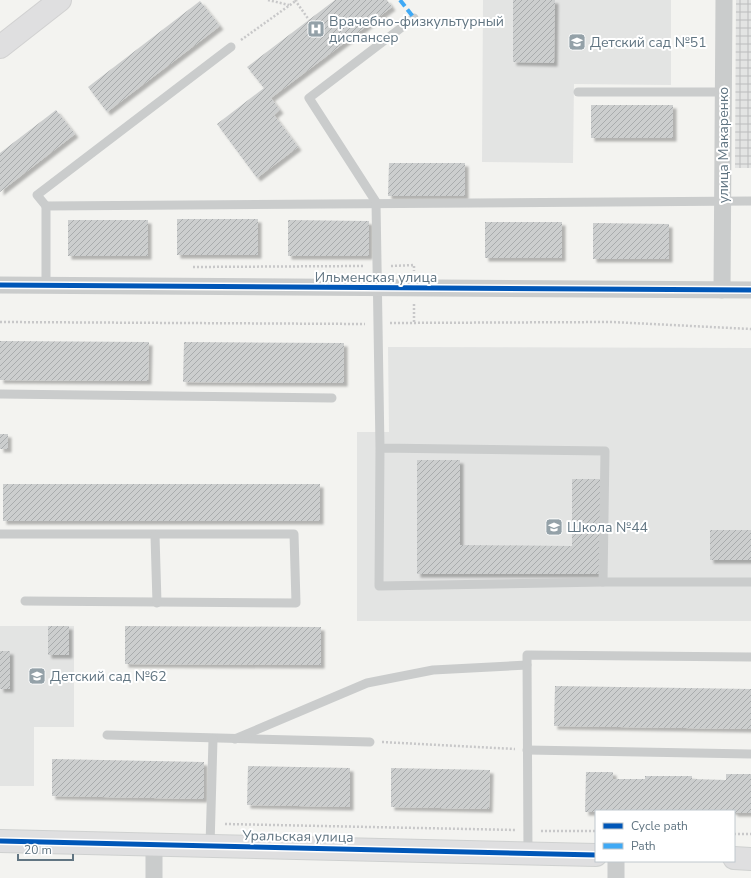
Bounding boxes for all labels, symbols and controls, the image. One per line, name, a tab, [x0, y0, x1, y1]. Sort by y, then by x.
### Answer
place label: Врачебно-физкультурный диспансер	[329, 12, 504, 47]
hospital icon: Врачебно-физкультурный диспансер	[306, 19, 326, 39]
school or university icon: Детский сад №51	[567, 32, 587, 52]
place label: Детский сад №51	[590, 33, 707, 52]
street label: улица Макаренко	[714, 87, 733, 203]
street label: Ильменская улица	[315, 268, 437, 287]
school or university icon: Школа №44	[544, 517, 564, 537]
place label: Школа №44	[567, 518, 648, 537]
school or university icon: Детский сад №62	[27, 666, 47, 686]
place label: Детский сад №62	[50, 667, 167, 686]
legend	[595, 810, 735, 862]
text: Cycle path	[631, 818, 688, 834]
street label: Уральская улица	[241, 826, 354, 847]
scale bar	[18, 836, 73, 862]
text: Path	[631, 838, 656, 854]
text: 20 m	[24, 842, 52, 858]

